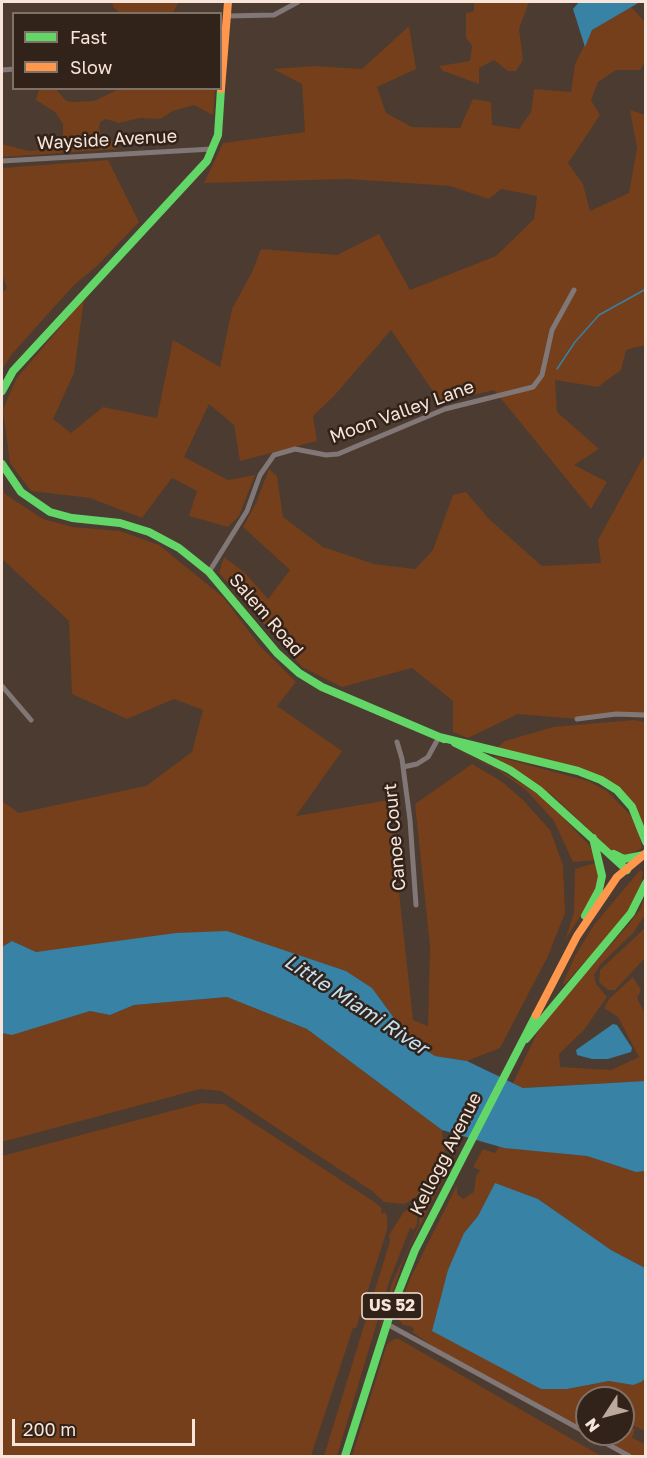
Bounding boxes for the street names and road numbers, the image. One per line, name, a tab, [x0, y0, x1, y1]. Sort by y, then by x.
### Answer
street label: Wayside Avenue	[36, 126, 178, 154]
street label: Moon Valley Lane	[327, 376, 477, 448]
street label: Salem Road	[224, 569, 308, 661]
street label: Canoe Court	[380, 782, 410, 892]
street label: Kellogg Avenue	[406, 1089, 486, 1219]
road number: US 52	[362, 1293, 422, 1319]

